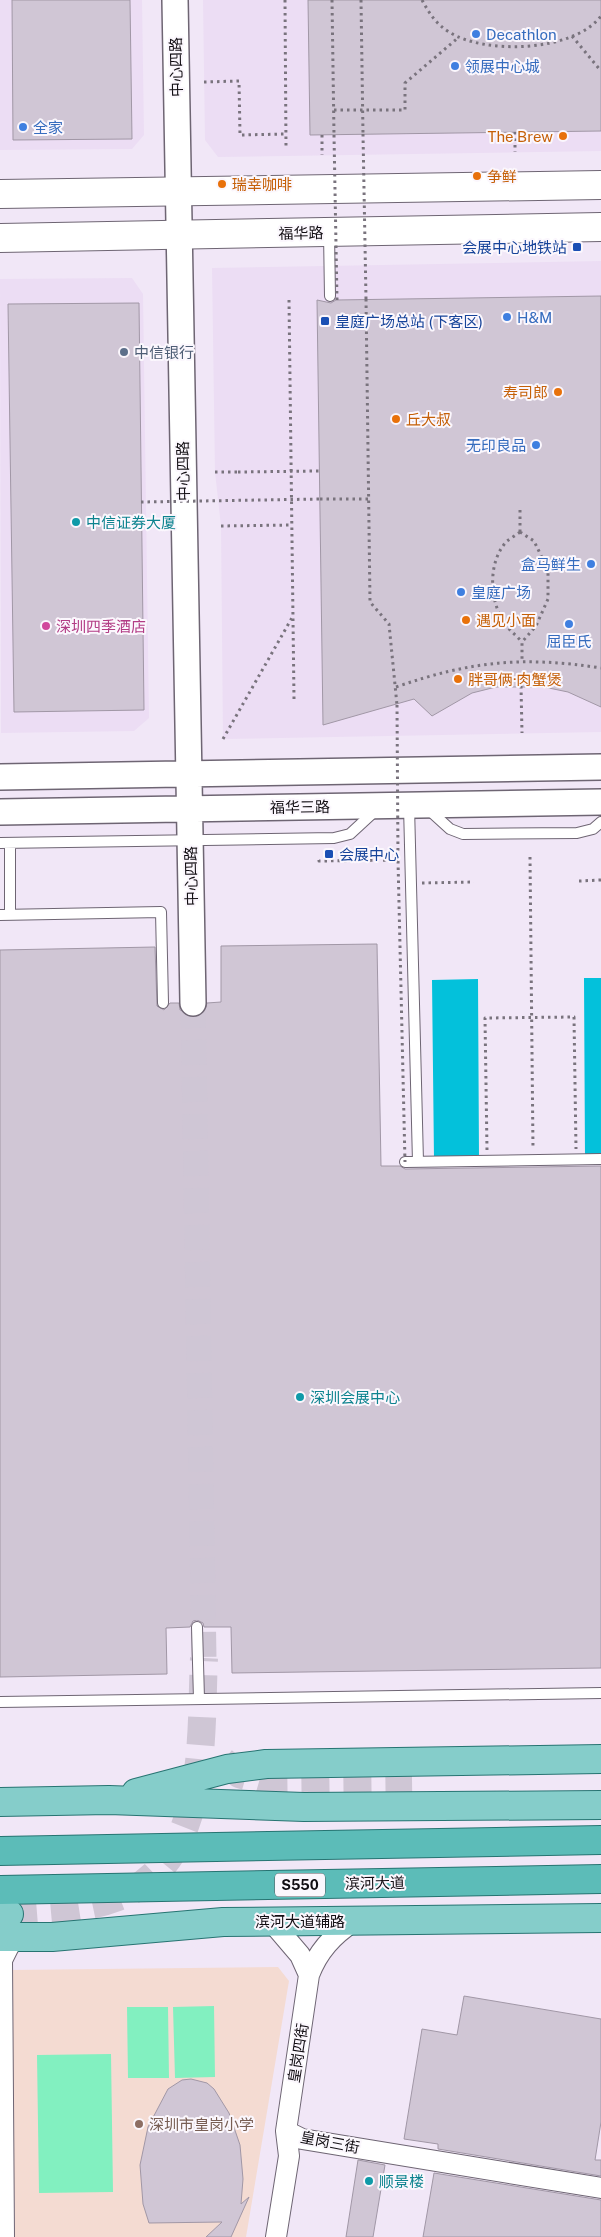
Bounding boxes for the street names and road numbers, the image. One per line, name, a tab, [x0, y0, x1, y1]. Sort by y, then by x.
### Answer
street label: 中心四路	[167, 37, 185, 97]
street label: 福华路	[278, 224, 324, 242]
street label: 中心四路	[174, 441, 192, 501]
street label: 福华三路	[270, 798, 330, 816]
street label: 中心四路	[182, 846, 200, 906]
road number: S550	[275, 1874, 325, 1896]
street label: 滨河大道	[345, 1874, 405, 1892]
street label: 滨河大道辅路	[255, 1913, 345, 1930]
street label: 皇岗四街	[285, 2022, 311, 2084]
street label: 皇岗三街	[299, 2128, 361, 2156]

